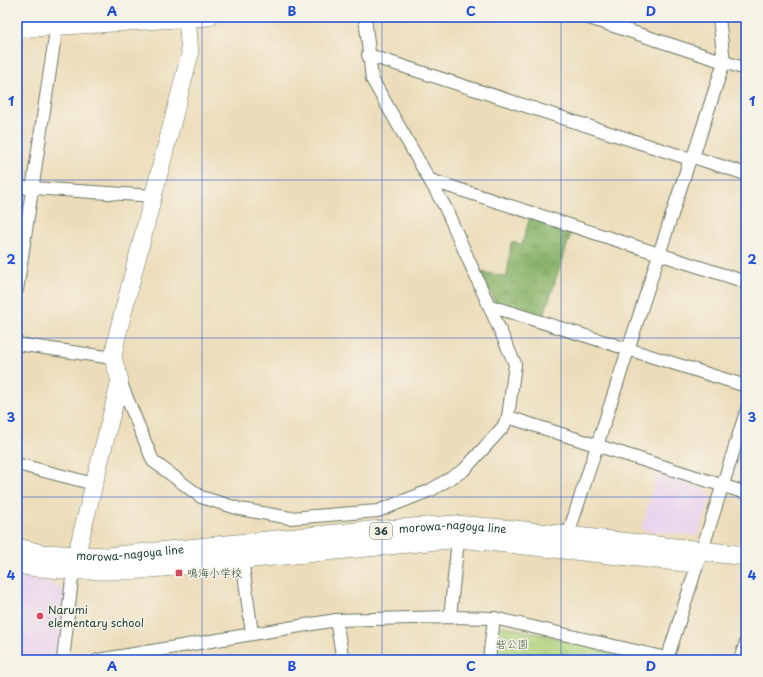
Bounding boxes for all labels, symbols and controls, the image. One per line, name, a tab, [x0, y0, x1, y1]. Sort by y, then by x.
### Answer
text: A	[107, 1, 117, 20]
text: B	[288, 1, 297, 20]
text: C	[466, 1, 476, 20]
text: D	[646, 1, 656, 20]
text: 1	[8, 91, 14, 110]
text: 1	[749, 91, 755, 110]
text: 2	[6, 249, 16, 268]
text: 2	[747, 249, 757, 268]
text: 3	[7, 407, 16, 426]
text: 3	[748, 407, 757, 426]
street label: morowa-nagoya line	[398, 516, 507, 537]
road number: 36	[370, 523, 392, 539]
street label: morowa-nagoya line	[76, 540, 185, 565]
place label: 鳴海小学校	[187, 564, 242, 581]
text: 4	[7, 565, 16, 584]
text: 4	[748, 565, 757, 584]
marker: 鳴海小学校	[174, 568, 184, 578]
place label: Narumi elementary school	[48, 601, 144, 631]
marker: Narumi elementary school	[35, 611, 45, 621]
park label: 砦公園	[496, 635, 529, 652]
text: A	[107, 656, 117, 675]
text: B	[288, 656, 297, 675]
text: C	[466, 656, 476, 675]
text: D	[646, 656, 656, 675]

